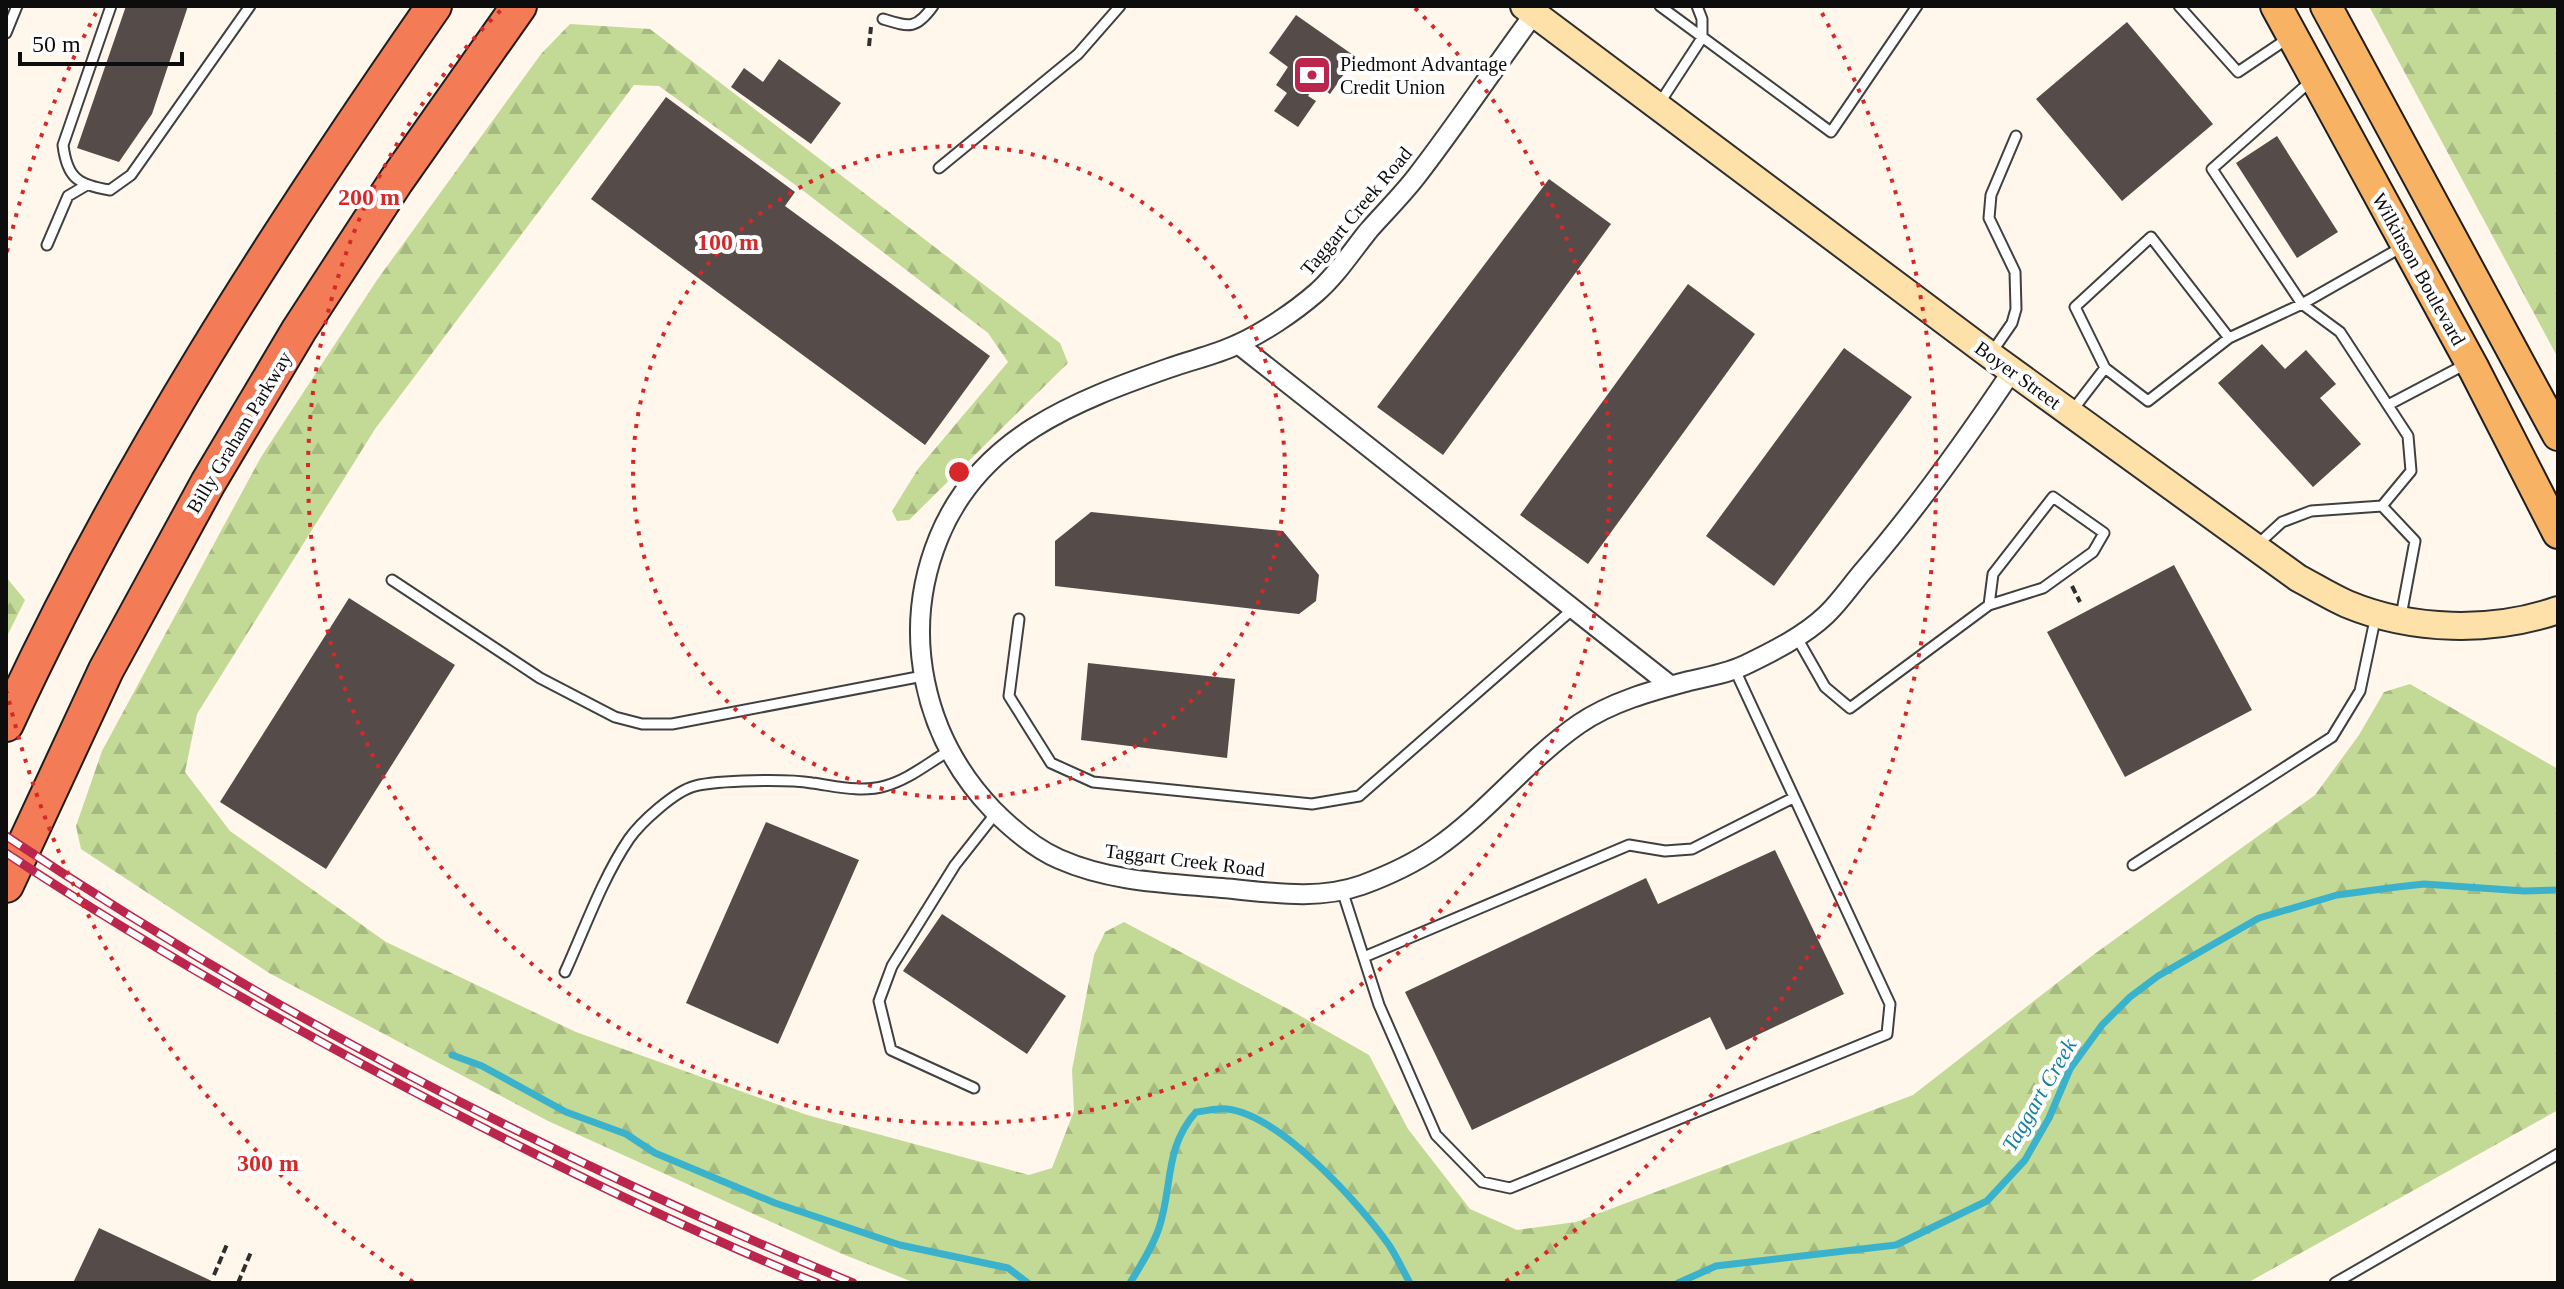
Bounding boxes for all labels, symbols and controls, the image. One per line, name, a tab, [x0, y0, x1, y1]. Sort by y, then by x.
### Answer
scale bar	[20, 16, 182, 66]
text: 50 m	[32, 31, 81, 57]
place label: Piedmont Advantage Credit Union	[1340, 53, 1507, 98]
bank icon: Piedmont Advantage Credit Union	[1291, 54, 1333, 96]
street label: Taggart Creek Road	[1296, 142, 1417, 280]
text: 200 m	[338, 184, 400, 210]
street label: Wilkinson Boulevard	[2368, 189, 2470, 349]
text: 100 m	[697, 229, 759, 255]
street label: Boyer Street	[1970, 337, 2065, 415]
street label: Billy Graham Parkway	[182, 347, 297, 517]
centre of rings	[945, 458, 973, 486]
street label: Taggart Creek Road	[1104, 839, 1266, 882]
water label: Taggart Creek	[1997, 1033, 2082, 1156]
text: 300 m	[237, 1150, 299, 1176]

